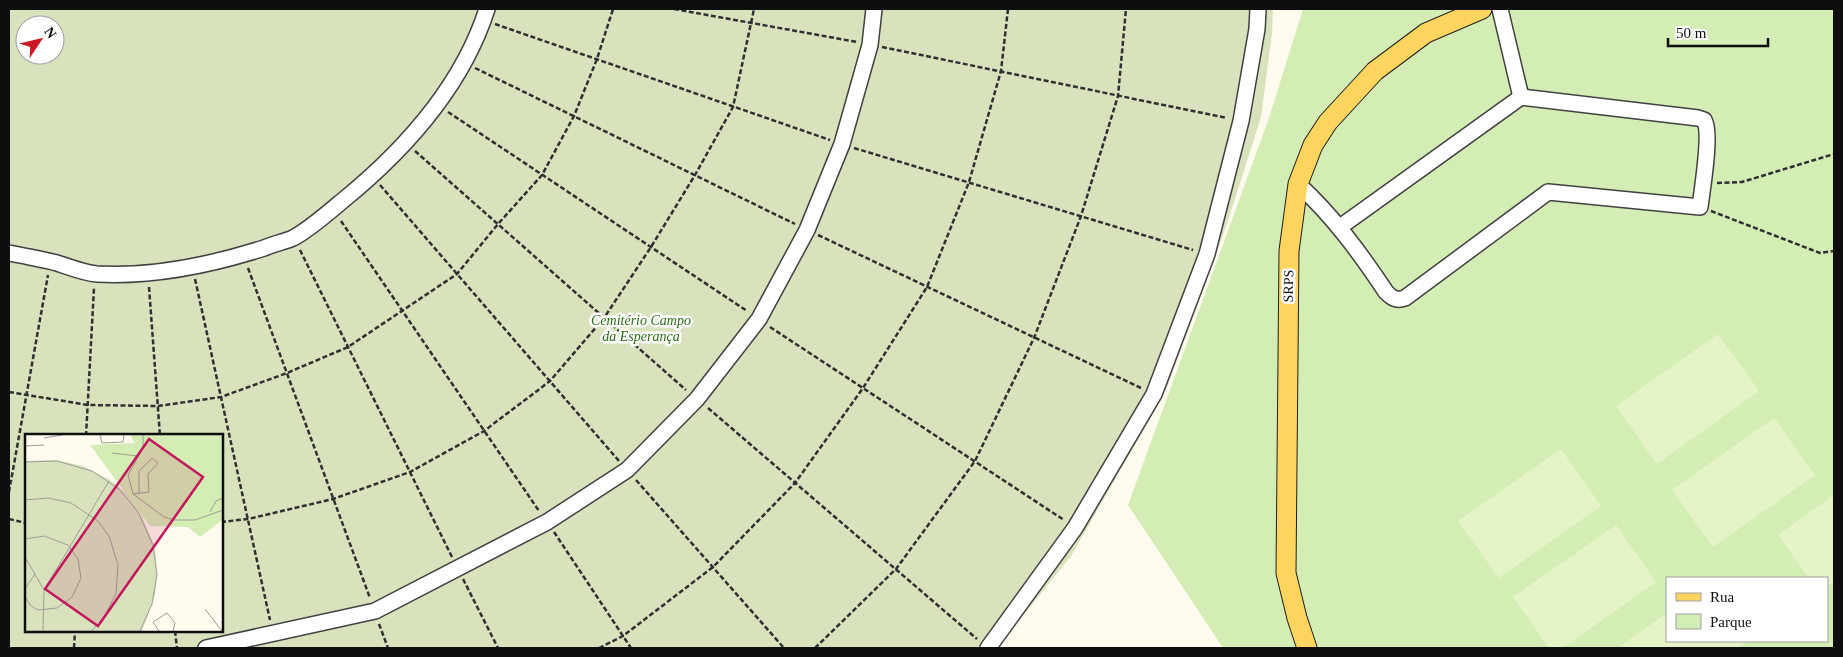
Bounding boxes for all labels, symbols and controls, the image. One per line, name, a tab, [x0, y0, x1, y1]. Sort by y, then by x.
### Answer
north arrow	[15, 15, 65, 65]
scale bar	[1668, 15, 1768, 47]
text: N	[41, 24, 59, 41]
text: 50 m	[1676, 25, 1707, 41]
street label: SRPS	[1281, 270, 1296, 302]
park label: Cemitério Campo da Esperança	[591, 313, 691, 344]
inset map	[25, 434, 222, 632]
legend	[1666, 577, 1828, 642]
text: Rua	[1710, 589, 1735, 605]
text: Parque	[1710, 614, 1752, 630]

